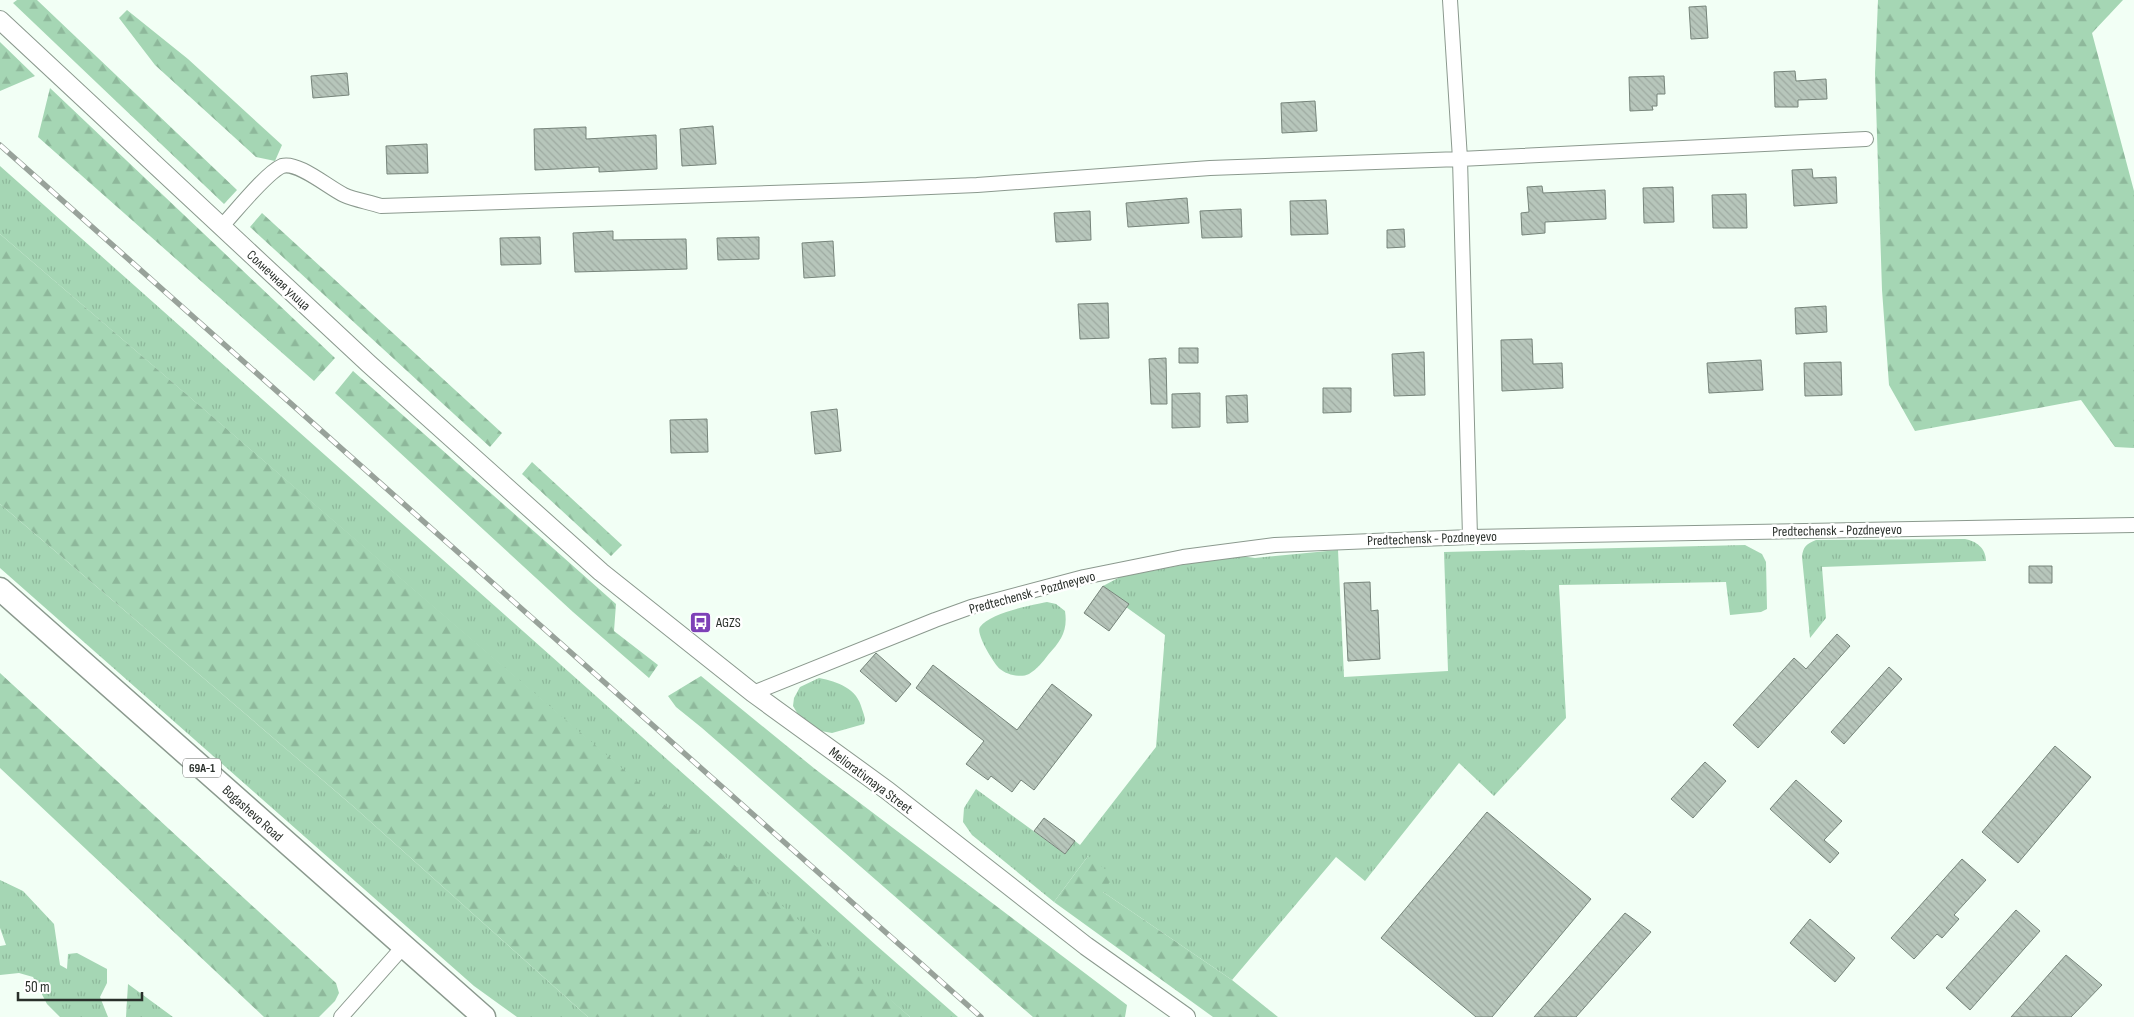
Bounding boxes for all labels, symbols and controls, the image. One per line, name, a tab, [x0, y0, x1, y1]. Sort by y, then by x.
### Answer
street label: Солнечная улица	[243, 247, 314, 314]
street label: Predtechensk - Pozdneyevo	[1772, 521, 1902, 540]
street label: Predtechensk - Pozdneyevo	[1367, 528, 1497, 549]
street label: Predtechensk - Pozdneyevo	[967, 567, 1097, 618]
bus stop icon: AGZS	[688, 610, 712, 634]
place label: AGZS	[715, 614, 741, 631]
street label: Meliorativnaya Street	[826, 743, 916, 817]
road number: 69А-1	[183, 758, 221, 778]
street label: Bogashevo Road	[219, 782, 287, 845]
scale bar	[18, 970, 141, 1002]
text: 50 m	[25, 978, 50, 997]

